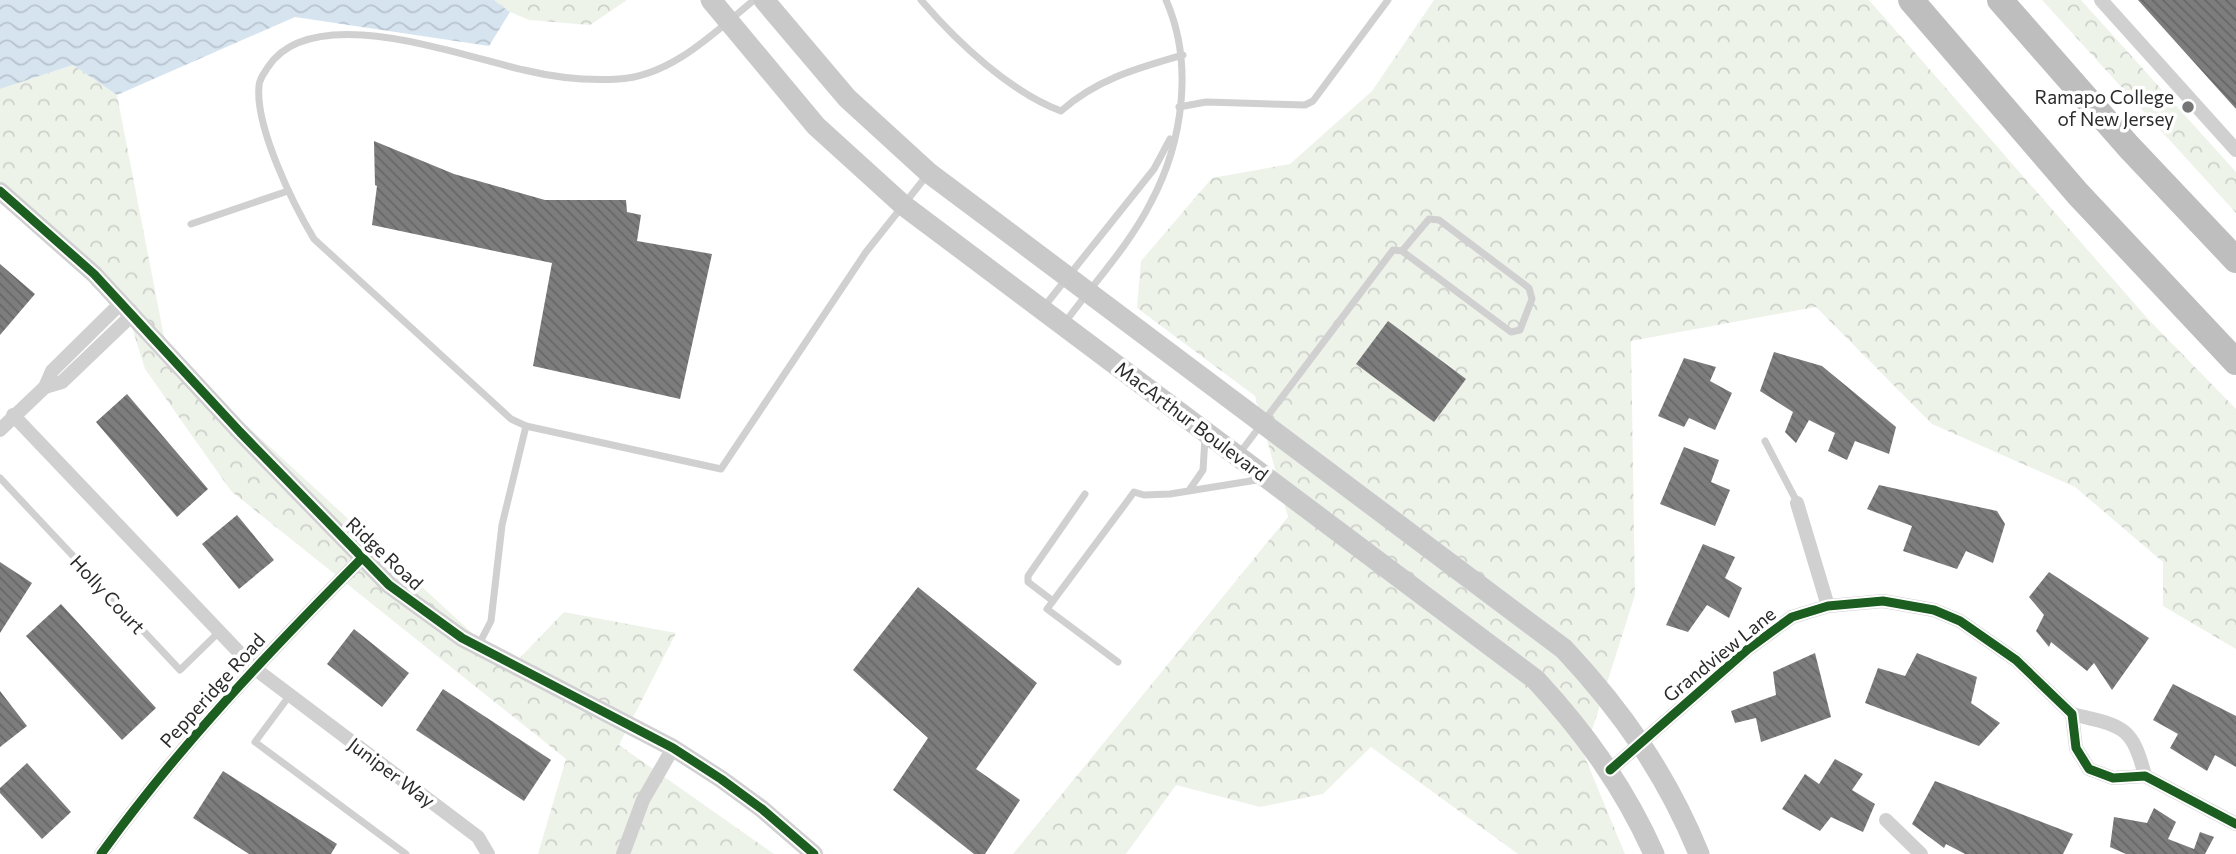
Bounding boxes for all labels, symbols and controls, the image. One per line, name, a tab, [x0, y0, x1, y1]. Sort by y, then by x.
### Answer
place label: Ramapo College of New Jersey	[2034, 85, 2174, 130]
marker: Ramapo College of New Jersey	[2180, 99, 2196, 115]
street label: MacArthur Boulevard	[1111, 356, 1273, 486]
street label: Ridge Road	[342, 512, 428, 594]
street label: Holly Court	[66, 550, 150, 638]
street label: Grandview Lane	[1658, 602, 1780, 706]
street label: Pepperidge Road	[155, 628, 269, 752]
street label: Juniper Way	[344, 732, 440, 812]

